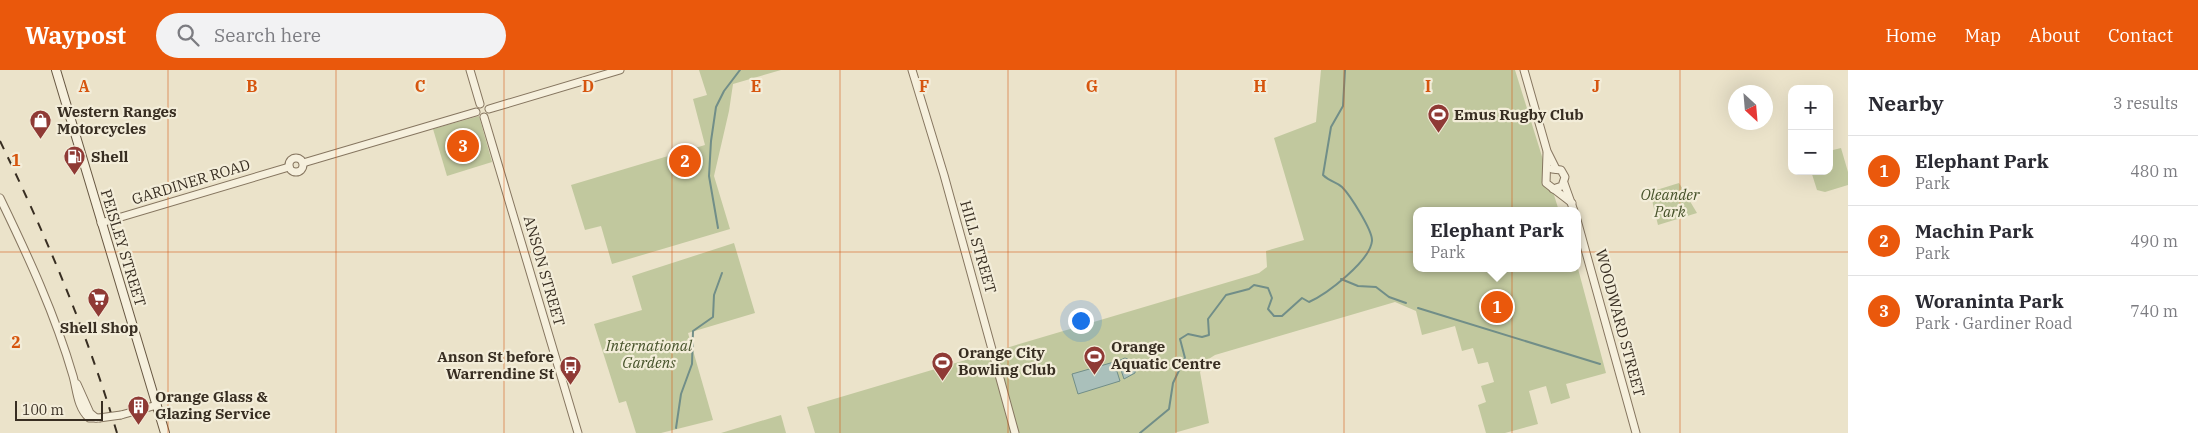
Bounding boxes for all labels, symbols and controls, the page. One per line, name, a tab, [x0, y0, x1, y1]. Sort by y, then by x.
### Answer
search box	[156, 13, 506, 58]
text: Waypost	[25, 19, 126, 51]
icon: search	[174, 21, 202, 49]
text: Search here	[214, 23, 321, 47]
text: Home	[1885, 24, 1937, 47]
text: Map	[1965, 24, 2001, 47]
text: About	[2029, 24, 2080, 47]
text: Contact	[2108, 24, 2173, 47]
text: A	[78, 76, 90, 96]
text: B	[246, 76, 258, 96]
text: C	[415, 76, 425, 96]
text: D	[582, 76, 594, 96]
text: E	[751, 76, 761, 96]
text: F	[919, 76, 929, 96]
text: G	[1086, 76, 1098, 96]
text: H	[1254, 76, 1267, 96]
text: I	[1425, 76, 1431, 96]
text: J	[1592, 76, 1600, 96]
north arrow	[1728, 85, 1773, 130]
map controls	[1788, 85, 1833, 175]
button: +	[1788, 85, 1833, 130]
text: Nearby	[1868, 89, 1944, 117]
text: 3 results	[2113, 93, 2178, 113]
place label: Western Ranges Motorcycles	[57, 102, 177, 138]
sports icon: Emus Rugby Club	[1426, 103, 1450, 134]
place label: Emus Rugby Club	[1454, 105, 1584, 124]
shop icon: Western Ranges Motorcycles	[29, 109, 53, 140]
pin: 3	[447, 127, 479, 165]
button: −	[1788, 130, 1833, 175]
pin: 2	[669, 142, 701, 180]
fuel station icon: Shell	[63, 145, 87, 176]
place label: Shell	[91, 147, 129, 166]
text: Elephant Park	[1915, 149, 2048, 173]
text: 1	[11, 150, 21, 170]
street label: GARDINER ROAD	[129, 154, 252, 209]
text: 1	[1879, 161, 1889, 181]
text: 480 m	[2130, 161, 2178, 181]
text: Park	[1915, 173, 1950, 193]
park label: Oleander Park	[1640, 185, 1700, 221]
street label: PEISLEY STREET	[97, 187, 150, 309]
street label: HILL STREET	[956, 198, 1001, 296]
popup	[1413, 207, 1581, 272]
street label: ANSON STREET	[520, 213, 569, 329]
text: Elephant Park	[1430, 218, 1564, 242]
text: Machin Park	[1915, 219, 2033, 243]
text: 2	[1879, 231, 1889, 251]
text: 490 m	[2130, 231, 2178, 251]
text: Park	[1430, 242, 1465, 262]
text: Park	[1915, 243, 1950, 263]
street label: WOODWARD STREET	[1592, 247, 1649, 399]
supermarket icon: Shell Shop	[87, 287, 111, 318]
pin: 1	[1481, 288, 1513, 326]
text: Woraninta Park	[1915, 289, 2064, 313]
text: 3	[1879, 301, 1889, 321]
text: 740 m	[2130, 301, 2178, 321]
your location	[1068, 308, 1094, 334]
text: Park · Gardiner Road	[1915, 313, 2073, 333]
place label: Shell Shop	[60, 318, 138, 337]
text: 2	[11, 332, 21, 352]
park label: International Gardens	[605, 336, 693, 372]
place label: Orange Aquatic Centre	[1111, 337, 1221, 373]
place label: Orange City Bowling Club	[958, 343, 1056, 379]
sports icon: Orange Aquatic Centre	[1083, 344, 1107, 375]
place label: Anson St before Warrendine St	[437, 347, 554, 383]
sports icon: Orange City Bowling Club	[930, 350, 954, 381]
bus stop icon: Anson St before Warrendine St	[558, 354, 582, 385]
place label: Orange Glass & Glazing Service	[155, 387, 271, 423]
building icon: Orange Glass & Glazing Service	[127, 394, 151, 425]
scale bar	[15, 398, 102, 421]
text: 100 m	[22, 401, 64, 419]

